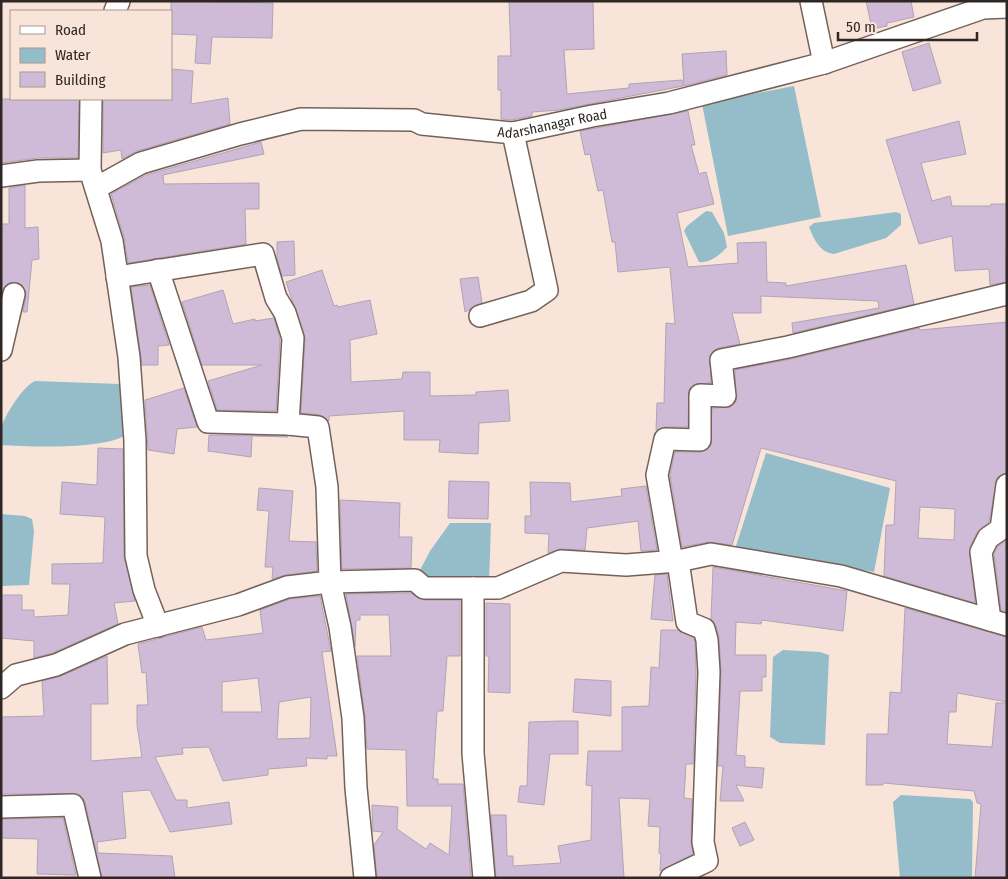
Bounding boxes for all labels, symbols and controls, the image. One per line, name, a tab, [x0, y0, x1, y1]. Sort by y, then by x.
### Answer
legend	[10, 10, 172, 100]
scale bar	[838, 10, 977, 42]
text: 50 m	[846, 18, 876, 36]
text: Road	[55, 21, 86, 39]
text: Water	[55, 46, 91, 64]
text: Building	[55, 71, 106, 89]
street label: Adarshanagar Road	[497, 105, 608, 141]

